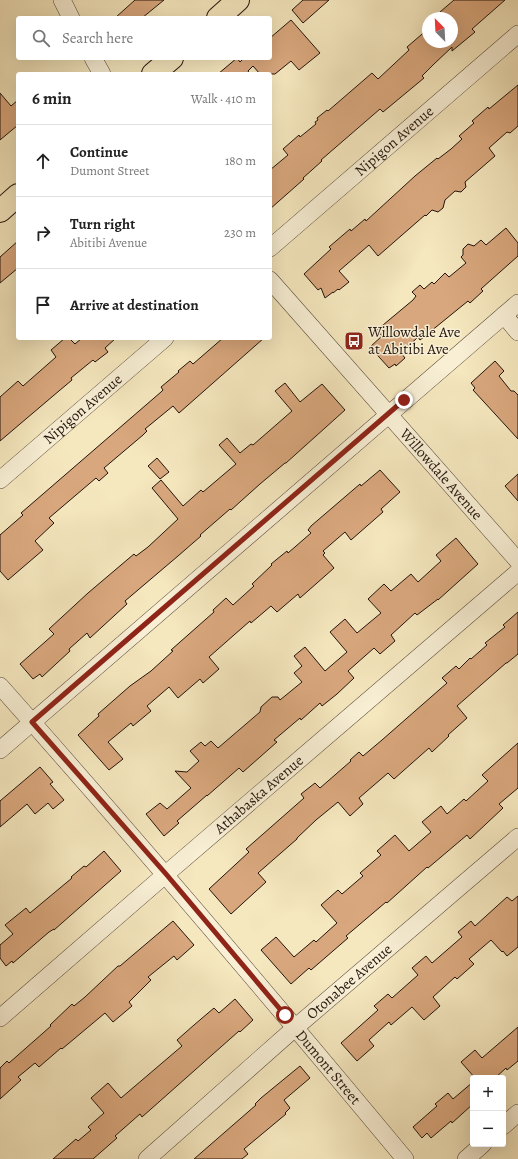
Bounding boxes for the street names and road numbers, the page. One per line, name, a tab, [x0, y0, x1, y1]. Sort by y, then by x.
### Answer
street label: Nipigon Avenue	[351, 101, 438, 180]
street label: Nipigon Avenue	[39, 369, 126, 448]
street label: Willowdale Avenue	[395, 423, 487, 524]
street label: Athabaska Avenue	[209, 750, 308, 839]
street label: Otonabee Avenue	[302, 939, 396, 1024]
street label: Dumont Street	[291, 1026, 365, 1109]

